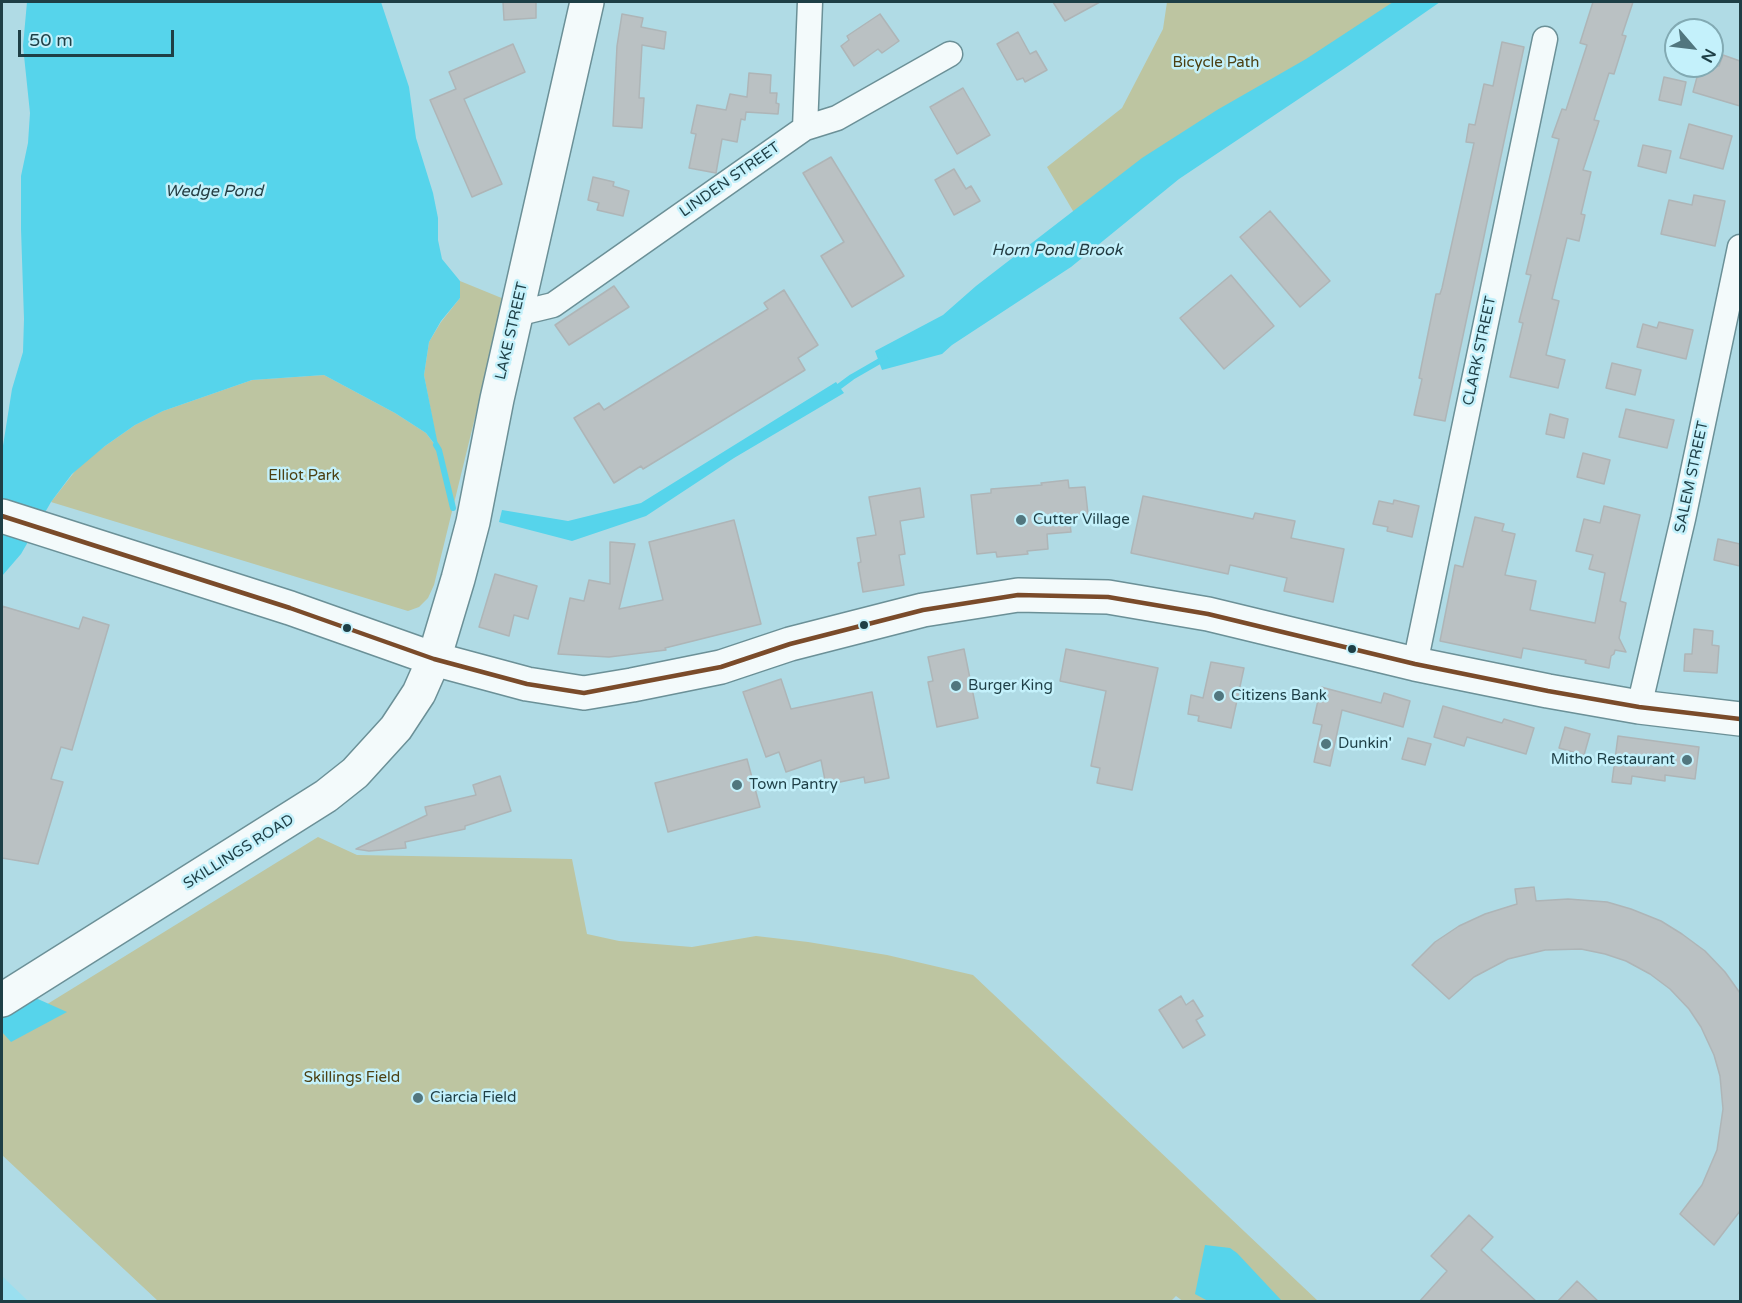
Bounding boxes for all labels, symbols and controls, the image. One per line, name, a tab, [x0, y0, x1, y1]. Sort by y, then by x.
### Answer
scale bar	[21, 18, 177, 56]
north arrow	[1664, 18, 1724, 78]
text: 50 m	[29, 29, 73, 51]
text: N	[1696, 45, 1720, 66]
park label: Bicycle Path	[1173, 54, 1259, 72]
street label: LINDEN STREET	[676, 139, 784, 221]
water label: Wedge Pond	[165, 182, 263, 202]
water label: Horn Pond Brook	[992, 241, 1122, 261]
street label: LAKE STREET	[492, 280, 532, 382]
street label: CLARK STREET	[1460, 295, 1500, 407]
street label: SALEM STREET	[1671, 419, 1713, 535]
park label: Elliot Park	[268, 467, 340, 485]
place label: Cutter Village	[1033, 511, 1130, 529]
marker: Cutter Village	[1014, 513, 1028, 527]
unlabelled marker	[858, 619, 870, 631]
unlabelled marker	[341, 622, 353, 634]
unlabelled marker	[1346, 643, 1358, 655]
place label: Burger King	[968, 677, 1053, 695]
marker: Burger King	[949, 679, 963, 693]
place label: Citizens Bank	[1231, 687, 1327, 705]
marker: Citizens Bank	[1212, 689, 1226, 703]
place label: Dunkin'	[1338, 735, 1392, 753]
marker: Dunkin'	[1319, 737, 1333, 751]
place label: Mitho Restaurant	[1551, 751, 1675, 769]
marker: Mitho Restaurant	[1680, 753, 1694, 767]
place label: Town Pantry	[749, 776, 838, 794]
marker: Town Pantry	[730, 778, 744, 792]
street label: SKILLINGS ROAD	[180, 811, 298, 893]
park label: Skillings Field	[304, 1069, 400, 1087]
place label: Ciarcia Field	[430, 1089, 517, 1107]
marker: Ciarcia Field	[411, 1091, 425, 1105]

